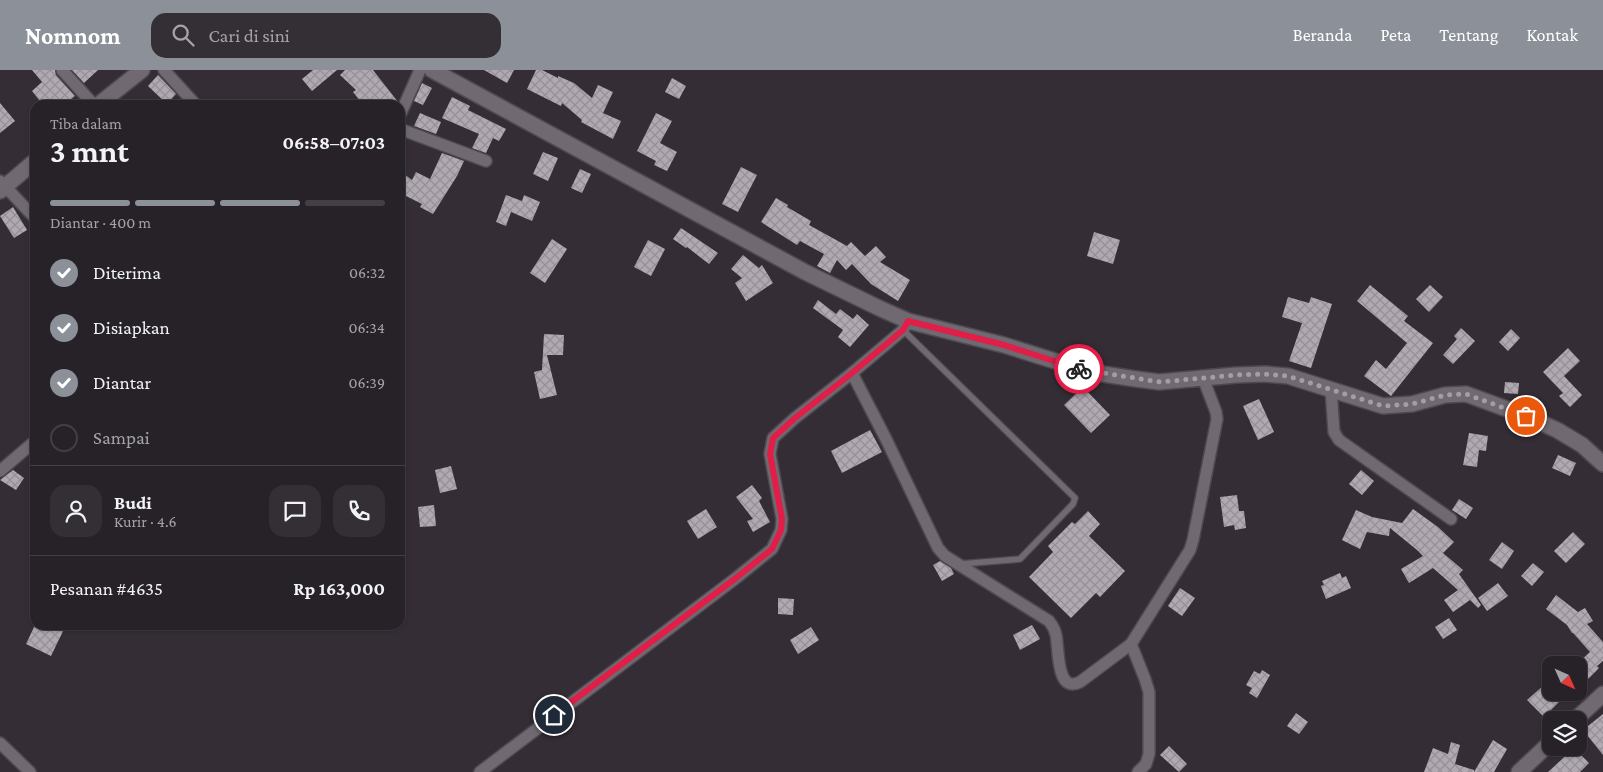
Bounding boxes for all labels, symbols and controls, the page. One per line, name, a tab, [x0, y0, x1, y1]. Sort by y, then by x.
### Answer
search box	[151, 13, 501, 58]
icon: search	[169, 21, 197, 49]
text: Nomnom	[25, 22, 121, 49]
text: Cari di sini	[209, 25, 290, 46]
text: Beranda	[1293, 25, 1352, 45]
text: Peta	[1380, 25, 1411, 45]
text: Tentang	[1439, 25, 1498, 45]
text: Kontak	[1526, 25, 1578, 45]
text: Tiba dalam	[50, 115, 122, 132]
text: 06:58–07:03	[282, 132, 385, 153]
text: 3 mnt	[50, 133, 129, 169]
text: Diantar · 400 m	[50, 214, 151, 231]
icon: check	[50, 259, 78, 287]
text: Diterima	[93, 262, 161, 283]
text: 06:32	[349, 264, 385, 281]
icon: check	[50, 314, 78, 342]
text: Disiapkan	[93, 317, 170, 338]
text: 06:34	[348, 319, 385, 336]
courier	[1054, 344, 1104, 394]
icon: bike	[1065, 355, 1093, 383]
icon: check	[50, 369, 78, 397]
text: Diantar	[93, 372, 151, 393]
text: 06:39	[349, 374, 385, 391]
pin	[1505, 395, 1547, 437]
icon: bag	[1512, 402, 1540, 430]
text: Sampai	[93, 427, 150, 448]
button: person	[50, 485, 102, 537]
button: chat	[269, 485, 321, 537]
button: phone	[333, 485, 385, 537]
text: Budi	[114, 492, 152, 513]
text: Kurir · 4.6	[114, 513, 177, 530]
text: Pesanan #4635	[50, 578, 163, 599]
text: Rp 163,000	[293, 578, 385, 599]
north arrow	[1542, 656, 1588, 701]
map controls	[1542, 656, 1587, 756]
pin	[533, 694, 575, 736]
icon: home	[540, 701, 568, 729]
button: layers	[1542, 711, 1587, 756]

